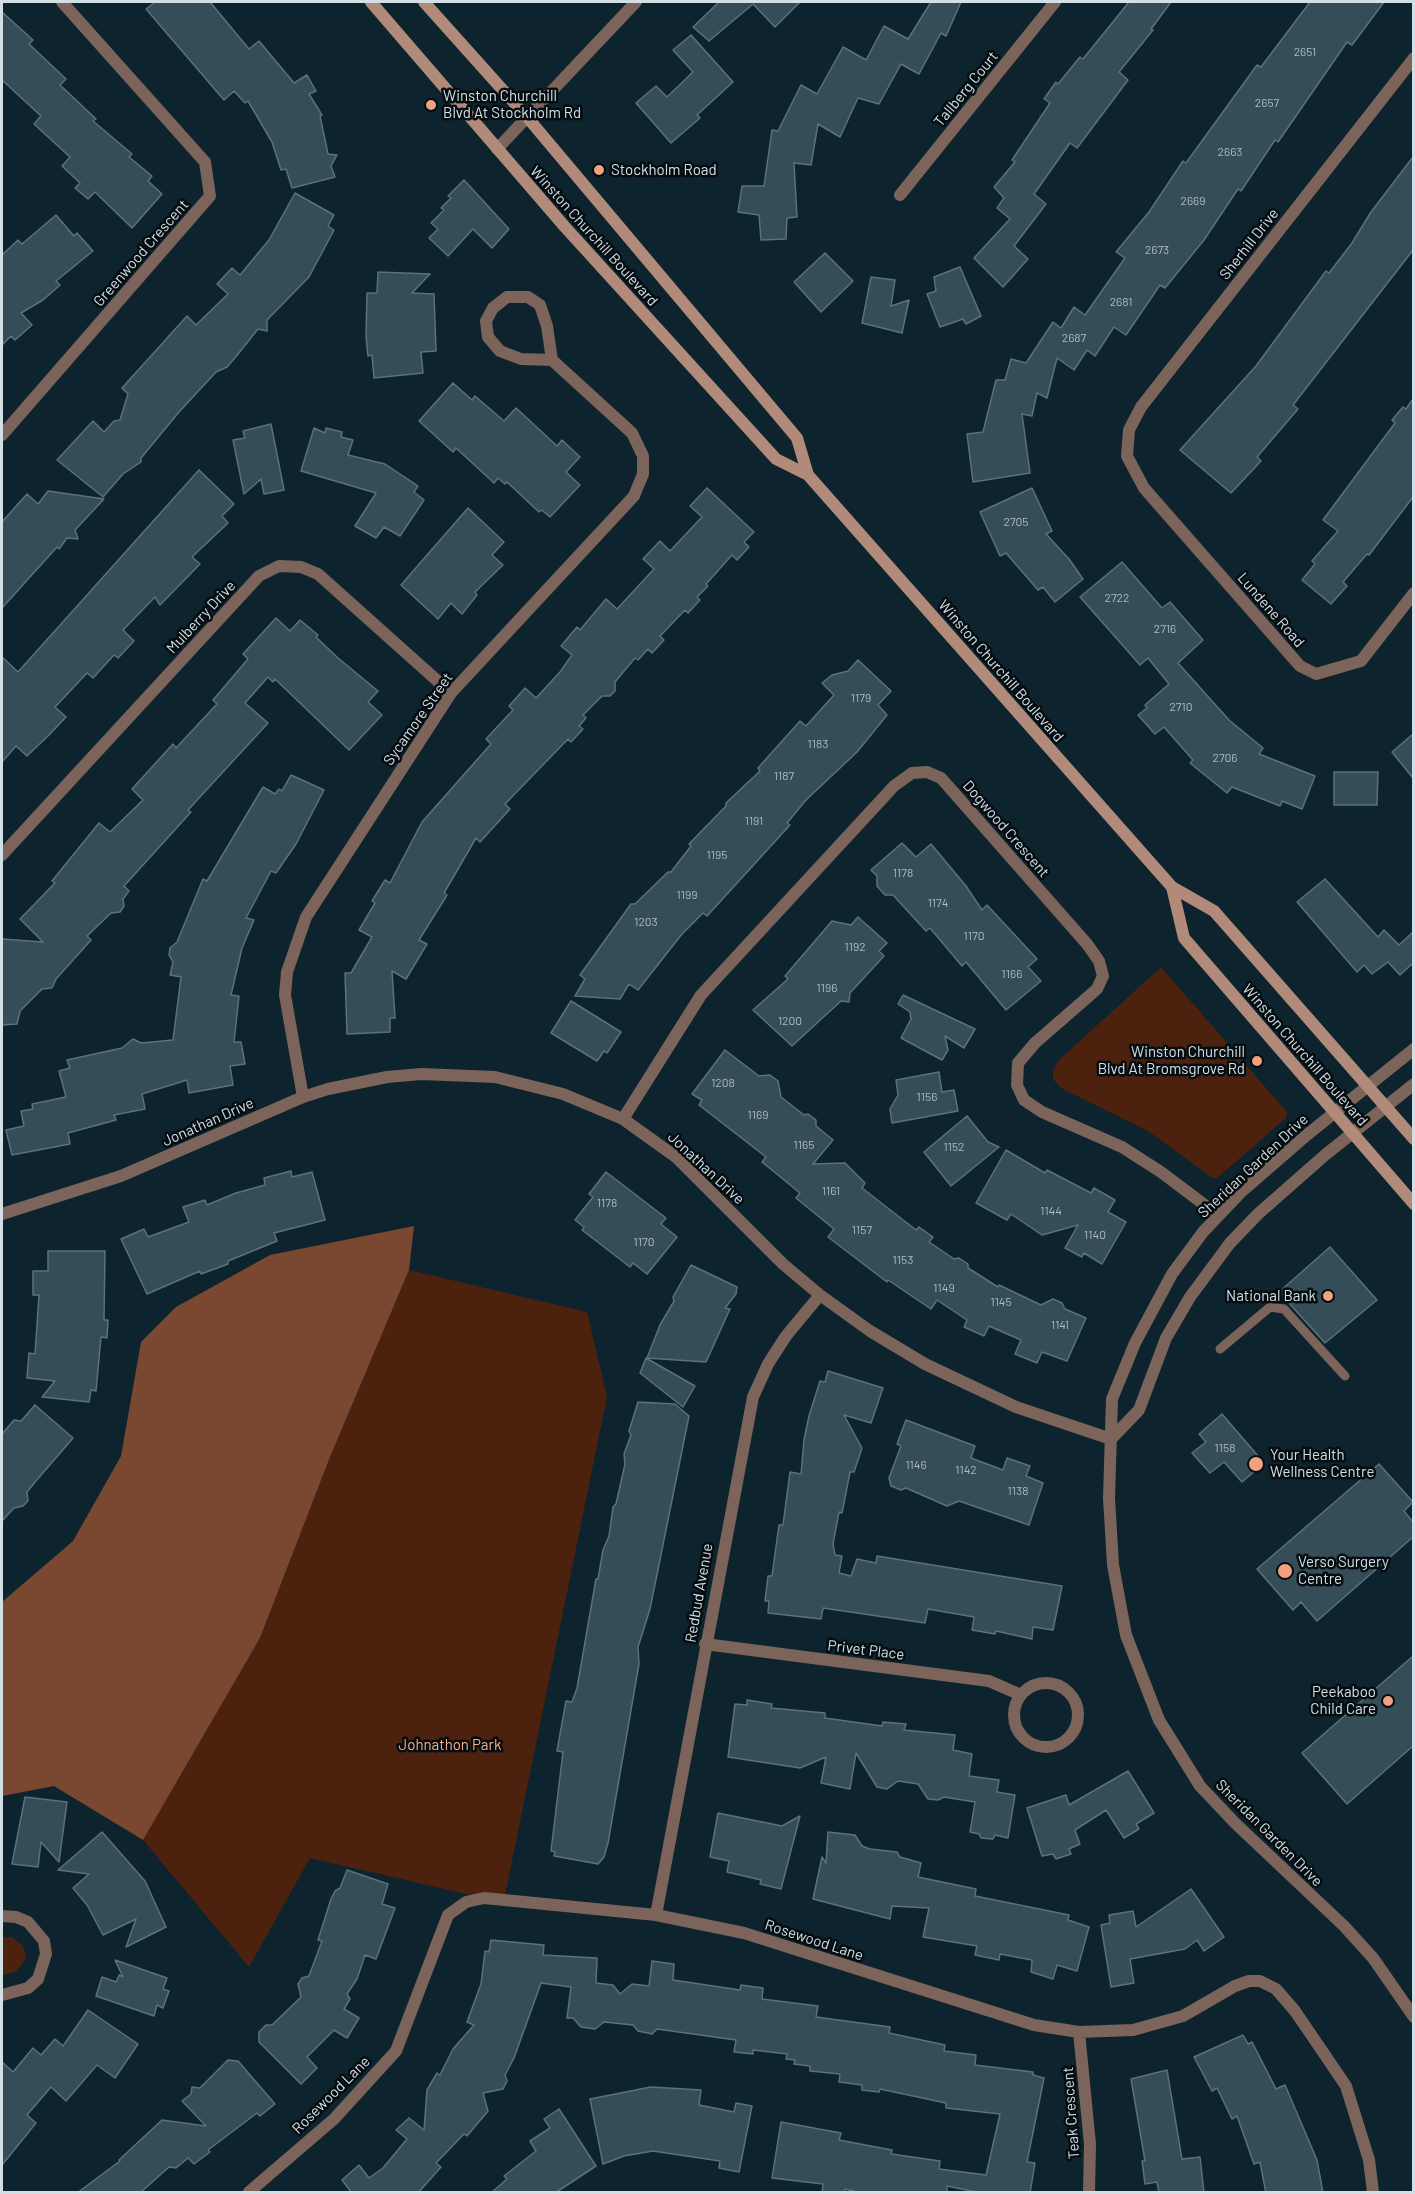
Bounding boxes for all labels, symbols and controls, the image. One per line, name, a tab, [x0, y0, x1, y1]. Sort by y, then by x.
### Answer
house number: 2651	[1294, 45, 1316, 59]
street label: Tallberg Court	[930, 48, 1002, 130]
place label: Winston Churchill Blvd At Stockholm Rd	[443, 87, 581, 122]
house number: 2657	[1255, 96, 1279, 110]
marker: Winston Churchill Blvd At Stockholm Rd	[424, 98, 438, 112]
house number: 2663	[1218, 145, 1242, 159]
place label: Stockholm Road	[611, 161, 717, 179]
street label: Winston Churchill Boulevard	[526, 162, 662, 310]
marker: Stockholm Road	[592, 163, 606, 177]
house number: 2669	[1180, 194, 1206, 208]
street label: Greenwood Crescent	[90, 196, 192, 310]
street label: Sherhill Drive	[1216, 205, 1282, 283]
house number: 2673	[1145, 243, 1169, 257]
house number: 2681	[1110, 295, 1132, 309]
house number: 2687	[1062, 331, 1086, 345]
house number: 2705	[1003, 515, 1029, 529]
street label: Lundene Road	[1234, 569, 1308, 651]
street label: Mulberry Drive	[163, 577, 239, 657]
house number: 2722	[1105, 591, 1129, 605]
street label: Winston Churchill Boulevard	[934, 596, 1068, 746]
house number: 2716	[1154, 622, 1176, 636]
street label: Sycamore Street	[379, 669, 457, 769]
house number: 1179	[851, 691, 871, 705]
house number: 2710	[1169, 700, 1193, 714]
house number: 1183	[808, 737, 828, 751]
house number: 2706	[1212, 751, 1238, 765]
house number: 1187	[774, 769, 794, 783]
street label: Dogwood Crescent	[959, 777, 1053, 881]
house number: 1191	[745, 814, 763, 828]
house number: 1195	[707, 848, 727, 862]
house number: 1178	[893, 866, 913, 880]
house number: 1199	[677, 888, 697, 902]
house number: 1174	[928, 896, 948, 910]
house number: 1203	[634, 915, 658, 929]
house number: 1170	[964, 929, 984, 943]
house number: 1192	[844, 940, 866, 954]
house number: 1166	[1002, 967, 1022, 981]
street label: Winston Churchill Boulevard	[1238, 980, 1372, 1130]
house number: 1196	[817, 981, 837, 995]
house number: 1200	[778, 1014, 802, 1028]
place label: Winston Churchill Blvd At Bromsgrove Rd	[1098, 1043, 1245, 1078]
marker: Winston Churchill Blvd At Bromsgrove Rd	[1250, 1054, 1264, 1068]
house number: 1208	[711, 1076, 735, 1090]
house number: 1156	[917, 1090, 937, 1104]
street label: Jonathan Drive	[159, 1094, 257, 1150]
house number: 1169	[748, 1108, 768, 1122]
street label: Sheridan Garden Drive	[1194, 1110, 1312, 1222]
street label: Jonathan Drive	[664, 1128, 748, 1208]
house number: 1165	[794, 1138, 814, 1152]
house number: 1152	[943, 1140, 965, 1154]
house number: 1161	[822, 1184, 840, 1198]
house number: 1178	[597, 1196, 617, 1210]
house number: 1144	[1040, 1204, 1062, 1218]
house number: 1157	[852, 1223, 872, 1237]
house number: 1140	[1084, 1228, 1106, 1242]
house number: 1170	[634, 1235, 654, 1249]
house number: 1153	[893, 1253, 913, 1267]
house number: 1149	[933, 1281, 955, 1295]
place label: National Bank	[1226, 1287, 1316, 1305]
marker: National Bank	[1321, 1289, 1335, 1303]
house number: 1145	[990, 1295, 1012, 1309]
house number: 1141	[1051, 1318, 1069, 1332]
house number: 1158	[1215, 1441, 1235, 1455]
place label: Your Health Wellness Centre	[1270, 1446, 1374, 1481]
marker: Your Health Wellness Centre	[1247, 1455, 1265, 1473]
house number: 1146	[905, 1458, 927, 1472]
house number: 1142	[955, 1463, 977, 1477]
house number: 1138	[1008, 1484, 1028, 1498]
street label: Redbud Avenue	[681, 1542, 717, 1644]
place label: Verso Surgery Centre	[1298, 1553, 1389, 1588]
marker: Verso Surgery Centre	[1276, 1562, 1294, 1580]
street label: Privet Place	[827, 1636, 905, 1664]
place label: Peekaboo Child Care	[1310, 1683, 1376, 1718]
marker: Peekaboo Child Care	[1381, 1694, 1395, 1708]
park label: Johnathon Park	[399, 1736, 501, 1754]
street label: Sheridan Garden Drive	[1212, 1776, 1326, 1890]
street label: Rosewood Lane	[762, 1916, 866, 1964]
street label: Rosewood Lane	[288, 2052, 374, 2138]
street label: Teak Crescent	[1059, 2066, 1083, 2160]

